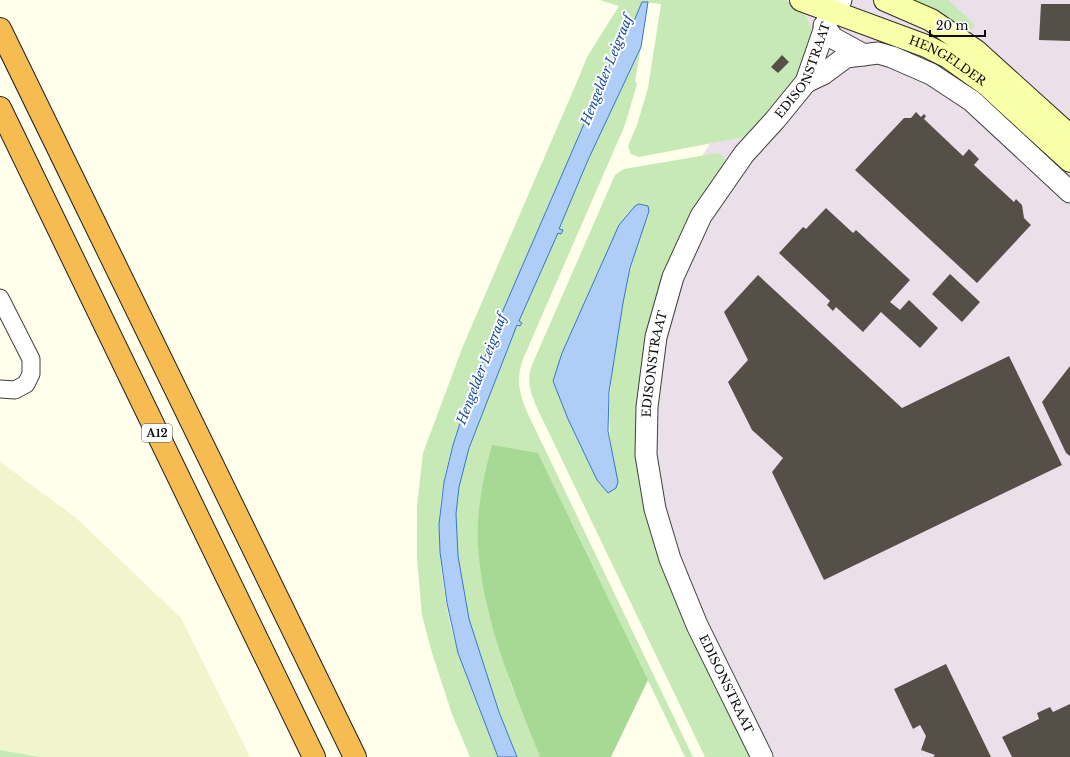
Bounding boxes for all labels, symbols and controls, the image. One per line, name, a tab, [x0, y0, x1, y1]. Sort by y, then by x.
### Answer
water label: Hengelder Leigraaf	[576, 9, 638, 129]
scale bar	[930, 12, 985, 38]
text: 20 m	[936, 18, 968, 33]
street label: EDISONSTRAAT	[771, 20, 833, 121]
street label: HENGELDER	[907, 32, 990, 89]
water label: Hengelder Leigraaf	[452, 308, 512, 428]
street label: EDISONSTRAAT	[639, 309, 670, 418]
road number: A12	[142, 424, 172, 442]
street label: EDISONSTRAAT	[696, 632, 757, 736]

